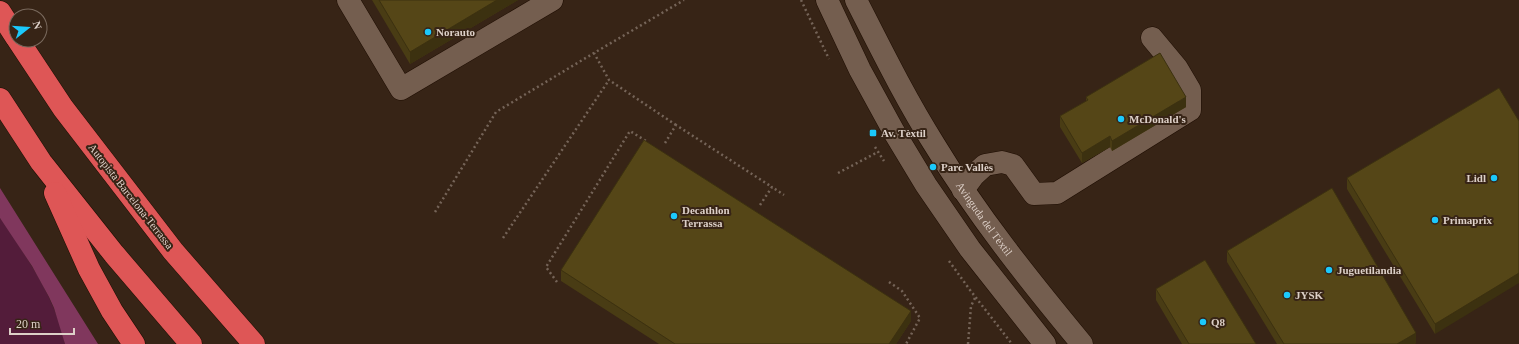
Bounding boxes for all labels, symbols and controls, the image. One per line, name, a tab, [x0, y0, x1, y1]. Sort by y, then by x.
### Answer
north arrow	[8, 8, 48, 48]
text: N	[31, 20, 44, 31]
place label: Norauto	[436, 26, 476, 38]
marker: Norauto	[423, 27, 433, 37]
place label: McDonald's	[1129, 113, 1187, 125]
marker: McDonald's	[1116, 114, 1126, 124]
place label: Av. Tèxtil	[881, 127, 926, 139]
marker: Av. Tèxtil	[868, 128, 878, 138]
street label: Autopista Barcelona-Terrassa	[86, 141, 176, 251]
place label: Parc Vallès	[941, 161, 994, 173]
marker: Parc Vallès	[928, 162, 938, 172]
place label: Lidl	[1466, 172, 1486, 184]
marker: Lidl	[1489, 173, 1499, 183]
street label: Avinguda del Tèxtil	[954, 180, 1015, 258]
place label: Decathlon Terrassa	[682, 204, 730, 229]
marker: Decathlon Terrassa	[669, 211, 679, 221]
place label: Primaprix	[1443, 214, 1492, 226]
marker: Primaprix	[1430, 215, 1440, 225]
place label: Juguetilandia	[1337, 264, 1402, 276]
marker: Juguetilandia	[1324, 265, 1334, 275]
place label: JYSK	[1295, 289, 1324, 301]
marker: JYSK	[1282, 290, 1292, 300]
scale bar	[10, 310, 74, 336]
place label: Q8	[1211, 316, 1226, 328]
text: 20 m	[16, 317, 41, 331]
marker: Q8	[1198, 317, 1208, 327]

